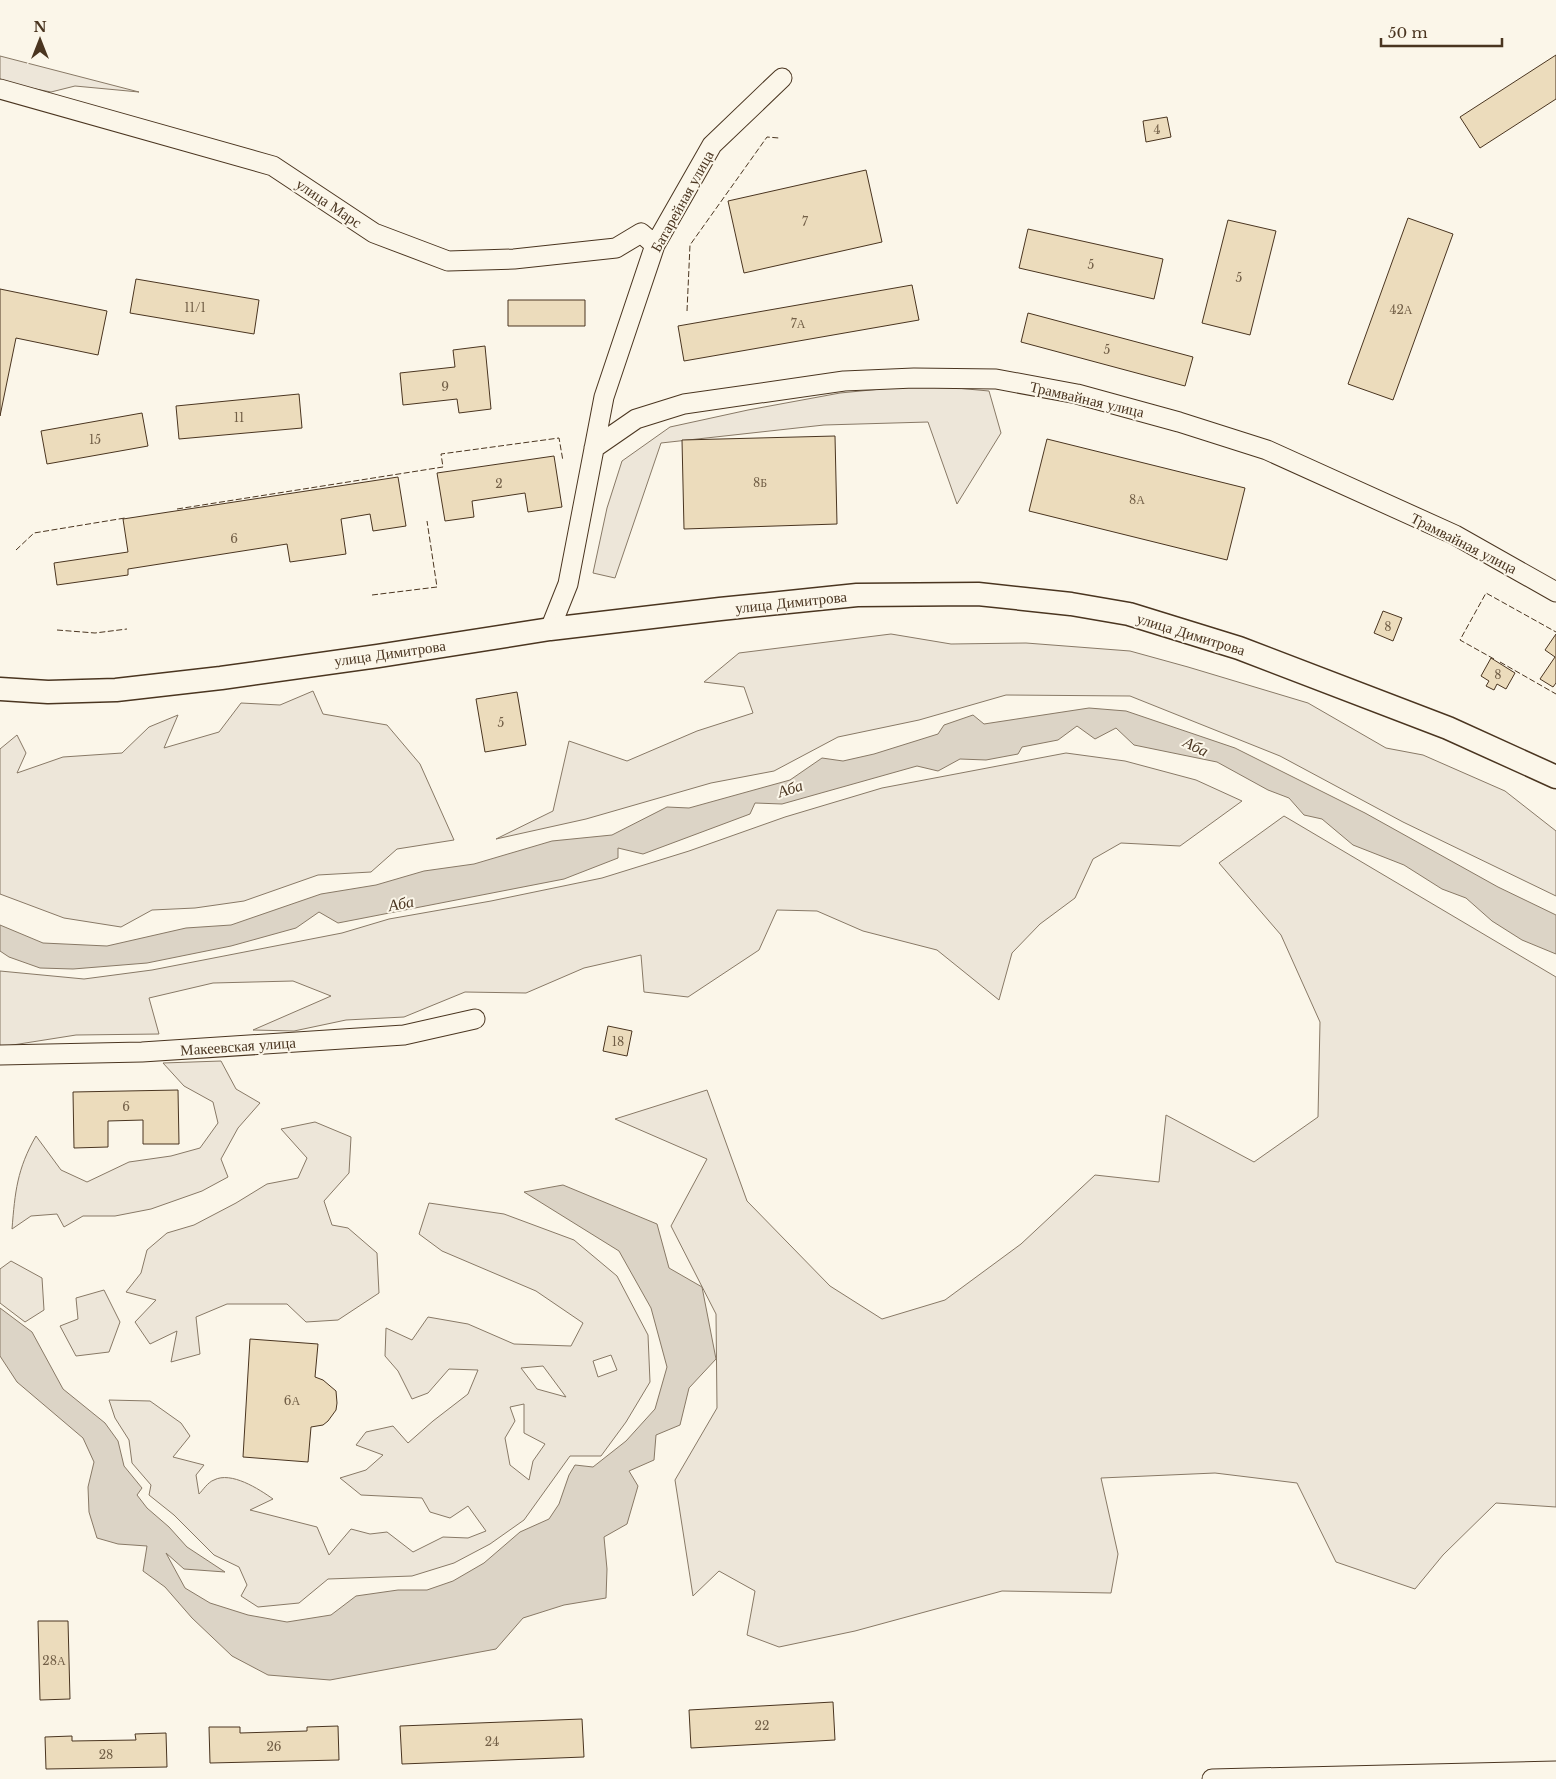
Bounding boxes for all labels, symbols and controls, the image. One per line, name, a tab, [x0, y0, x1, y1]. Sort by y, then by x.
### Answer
north arrow	[15, 15, 65, 65]
scale bar	[1381, 15, 1502, 47]
text: N	[33, 18, 47, 36]
text: 50 m	[1388, 23, 1428, 42]
house number: 4	[1153, 122, 1161, 137]
street label: Батарейная улица	[646, 147, 718, 255]
street label: улица Марс	[292, 174, 366, 232]
house number: 7	[802, 214, 809, 229]
house number: 5	[1088, 257, 1095, 272]
house number: 5	[1236, 270, 1243, 285]
house number: 11/1	[184, 300, 206, 315]
house number: 42А	[1389, 302, 1413, 317]
house number: 7А	[791, 316, 806, 331]
house number: 5	[1104, 342, 1111, 357]
street label: Трамвайная улица	[1028, 377, 1146, 421]
house number: 9	[441, 379, 449, 394]
house number: 11	[234, 410, 244, 425]
house number: 15	[89, 432, 101, 447]
house number: 8Б	[753, 475, 767, 490]
house number: 2	[495, 476, 503, 491]
house number: 8А	[1129, 492, 1145, 507]
street label: Трамвайная улица	[1408, 508, 1521, 578]
house number: 6	[230, 531, 238, 546]
street label: улица Димитрова	[734, 587, 848, 617]
street label: улица Димитрова	[1134, 608, 1248, 660]
house number: 8	[1384, 619, 1392, 634]
street label: улица Димитрова	[333, 636, 447, 670]
house number: 8	[1494, 667, 1502, 682]
house number: 5	[498, 715, 505, 730]
water label: Аба	[1179, 731, 1212, 761]
water label: Аба	[774, 775, 805, 802]
water label: Аба	[386, 891, 415, 915]
street label: Макеевская улица	[180, 1032, 297, 1060]
house number: 18	[612, 1034, 624, 1049]
house number: 6	[122, 1099, 130, 1114]
house number: 6А	[284, 1393, 301, 1408]
house number: 28А	[42, 1653, 66, 1668]
house number: 22	[755, 1718, 769, 1733]
house number: 24	[485, 1734, 499, 1749]
house number: 26	[266, 1739, 282, 1754]
house number: 28	[99, 1747, 113, 1762]

